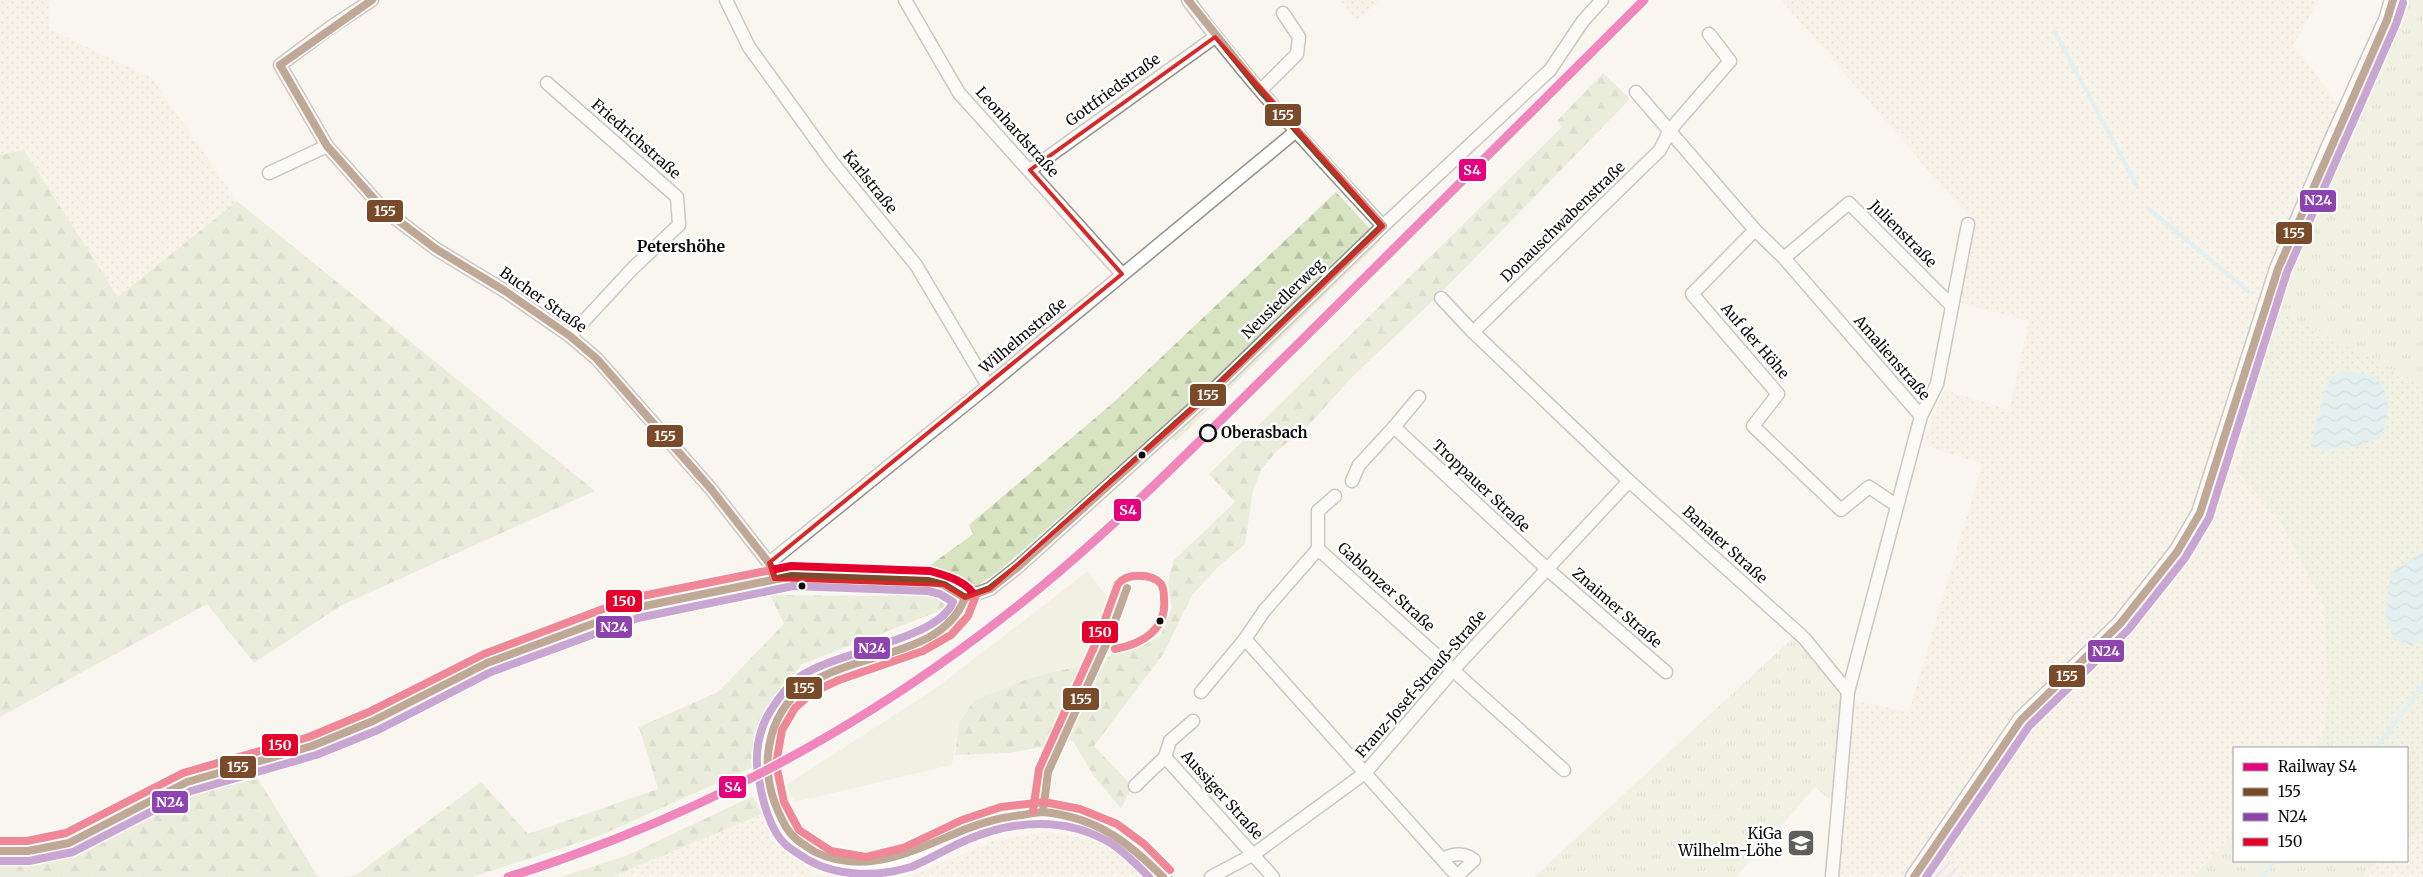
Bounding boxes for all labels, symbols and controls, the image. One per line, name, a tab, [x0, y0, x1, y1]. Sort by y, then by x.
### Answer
street label: Gottfriedstraße	[1062, 49, 1164, 130]
street label: Leonhardstraße	[972, 82, 1063, 181]
street label: Friedrichstraße	[588, 95, 685, 183]
line badge: 155	[1264, 103, 1302, 127]
text: 155	[1272, 106, 1294, 124]
street label: Karlstraße	[839, 146, 902, 217]
street label: Donauschwabenstraße	[1497, 157, 1629, 286]
line badge: S4	[1458, 158, 1487, 182]
text: S4	[1463, 161, 1481, 179]
line badge: N24	[2299, 189, 2337, 213]
text: N24	[2304, 191, 2332, 209]
street label: Julienstraße	[1865, 195, 1941, 271]
line badge: 155	[366, 199, 404, 223]
text: 155	[374, 202, 396, 220]
line badge: 155	[2275, 221, 2313, 245]
text: 155	[2283, 224, 2305, 242]
district label: Petershöhe	[637, 236, 726, 256]
street label: Neusiedlerweg	[1238, 255, 1328, 343]
street label: Bucher Straße	[496, 263, 591, 337]
street label: Wilhelmstraße	[975, 294, 1070, 378]
street label: Auf der Höhe	[1717, 298, 1794, 383]
street label: Amalienstraße	[1850, 310, 1935, 404]
line badge: 155	[1189, 383, 1227, 407]
text: 155	[1197, 386, 1219, 404]
place label: Oberasbach	[1221, 423, 1308, 442]
line badge: 155	[646, 424, 684, 448]
marker: Oberasbach	[1199, 424, 1217, 442]
text: 155	[654, 427, 676, 445]
street label: Troppauer Straße	[1429, 436, 1534, 536]
unlabelled marker	[1137, 450, 1147, 460]
line badge: S4	[1113, 498, 1142, 522]
text: S4	[1119, 501, 1137, 519]
street label: Banater Straße	[1679, 502, 1772, 588]
street label: Gablonzer Straße	[1334, 538, 1439, 635]
street label: Znaimer Straße	[1569, 564, 1666, 652]
unlabelled marker	[797, 581, 807, 591]
line badge: 150	[605, 589, 643, 613]
text: 150	[612, 592, 636, 610]
street label: Franz-Josef-Strauß-Straße	[1351, 606, 1490, 761]
line badge: N24	[595, 615, 633, 639]
unlabelled marker	[1155, 616, 1165, 626]
text: N24	[600, 618, 628, 636]
line badge: 150	[1081, 620, 1119, 644]
text: 150	[1088, 623, 1112, 641]
line badge: N24	[853, 636, 891, 660]
text: N24	[858, 639, 886, 657]
line badge: N24	[2087, 639, 2125, 663]
text: N24	[2092, 642, 2120, 660]
line badge: 155	[2048, 664, 2086, 688]
text: 155	[2056, 667, 2078, 685]
line badge: 155	[785, 676, 823, 700]
text: 155	[793, 679, 815, 697]
line badge: 155	[1062, 687, 1100, 711]
text: 155	[1070, 690, 1092, 708]
line badge: 150	[261, 733, 299, 757]
text: 150	[268, 736, 292, 754]
street label: Aussiger Straße	[1177, 746, 1267, 843]
legend	[2233, 747, 2408, 862]
line badge: 155	[219, 755, 257, 779]
text: Railway S4	[2278, 757, 2357, 776]
text: 155	[227, 758, 249, 776]
line badge: S4	[718, 775, 747, 799]
text: S4	[724, 778, 742, 796]
text: 155	[2278, 782, 2301, 801]
line badge: N24	[151, 790, 189, 814]
text: N24	[156, 793, 184, 811]
text: N24	[2278, 807, 2307, 826]
place label: KiGa Wilhelm-Löhe	[1677, 824, 1782, 860]
school or university icon: KiGa Wilhelm-Löhe	[1786, 828, 1816, 858]
text: 150	[2278, 832, 2302, 851]

